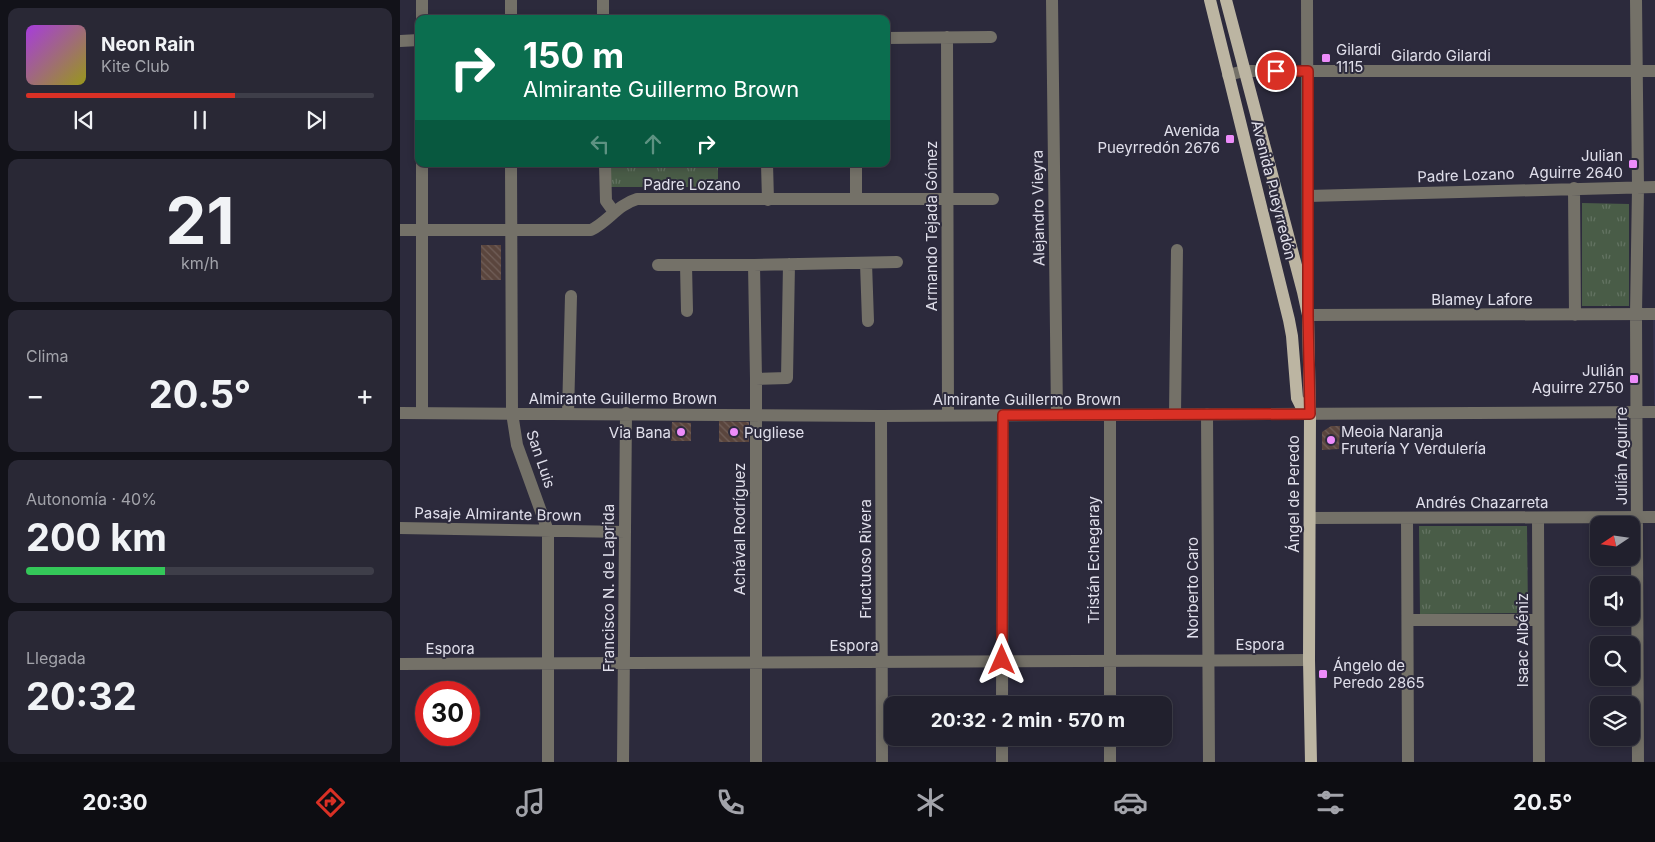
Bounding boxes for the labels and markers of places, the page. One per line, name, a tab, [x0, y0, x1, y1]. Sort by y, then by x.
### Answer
place label: Gilardi 1115	[1336, 40, 1381, 76]
pin	[1255, 50, 1297, 92]
marker: Gilardi 1115	[1320, 52, 1332, 64]
place label: Avenida Pueyrredón 2676	[1097, 121, 1220, 157]
marker: Avenida Pueyrredón 2676	[1224, 133, 1236, 145]
place label: Julian Aguirre 2640	[1529, 146, 1623, 182]
marker: Julian Aguirre 2640	[1627, 158, 1639, 170]
place label: Julián Aguirre 2750	[1532, 361, 1624, 397]
marker: Julián Aguirre 2750	[1628, 373, 1640, 385]
place label: Meoia Naranja Frutería Y Verdulería	[1341, 422, 1486, 458]
place label: Via Bana	[609, 423, 671, 442]
place label: Pugliese	[744, 423, 804, 442]
marker: Via Bana	[675, 426, 687, 438]
marker: Pugliese	[728, 426, 740, 438]
marker: Meoia Naranja Frutería Y Verdulería	[1325, 434, 1337, 446]
place label: Ángelo de Peredo 2865	[1333, 656, 1425, 692]
marker: Ángelo de Peredo 2865	[1317, 668, 1329, 680]

